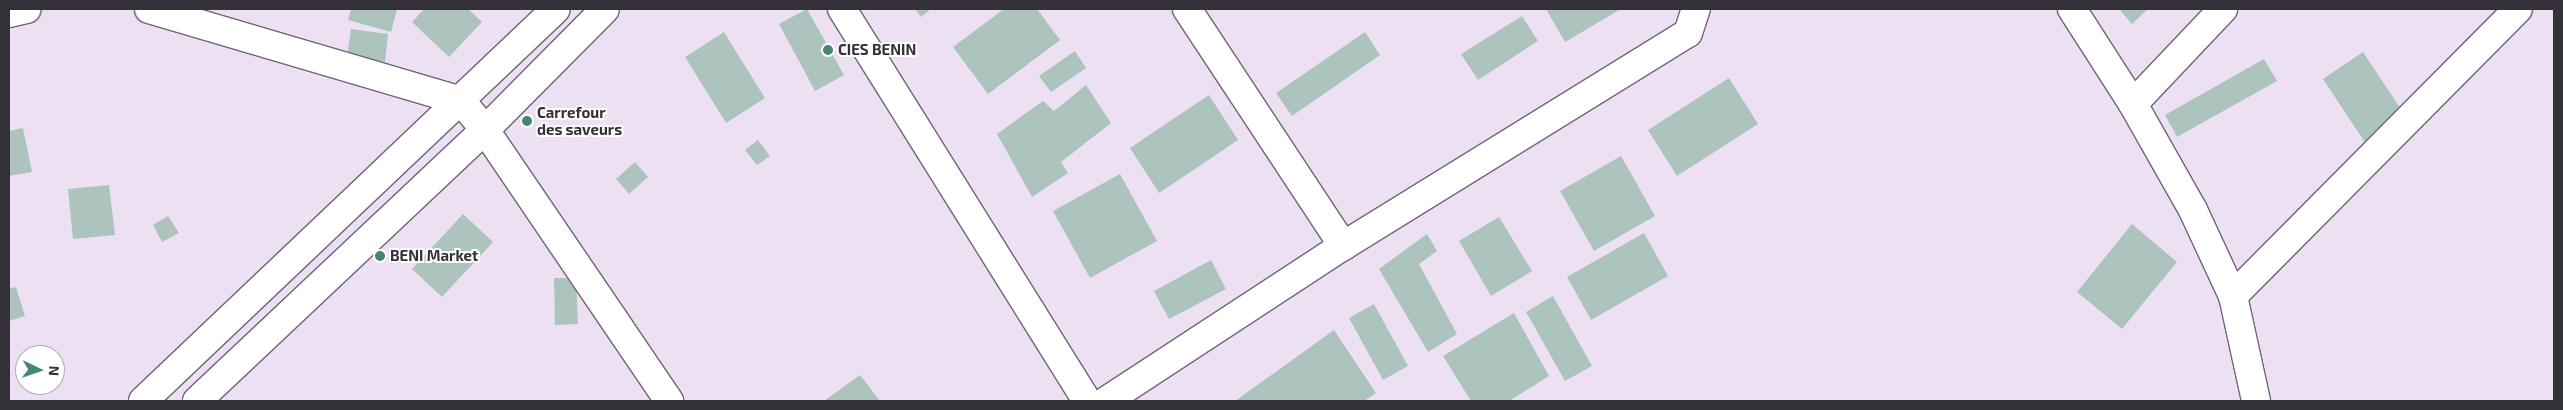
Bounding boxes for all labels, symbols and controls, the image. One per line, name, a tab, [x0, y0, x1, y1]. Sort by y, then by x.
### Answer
place label: CIES BENIN	[838, 41, 916, 59]
marker: CIES BENIN	[822, 44, 834, 56]
place label: Carrefour des saveurs	[537, 103, 622, 138]
marker: Carrefour des saveurs	[521, 115, 533, 127]
place label: BENI Market	[390, 247, 478, 265]
marker: BENI Market	[374, 250, 386, 262]
north arrow	[15, 345, 65, 395]
text: N	[46, 365, 63, 376]

